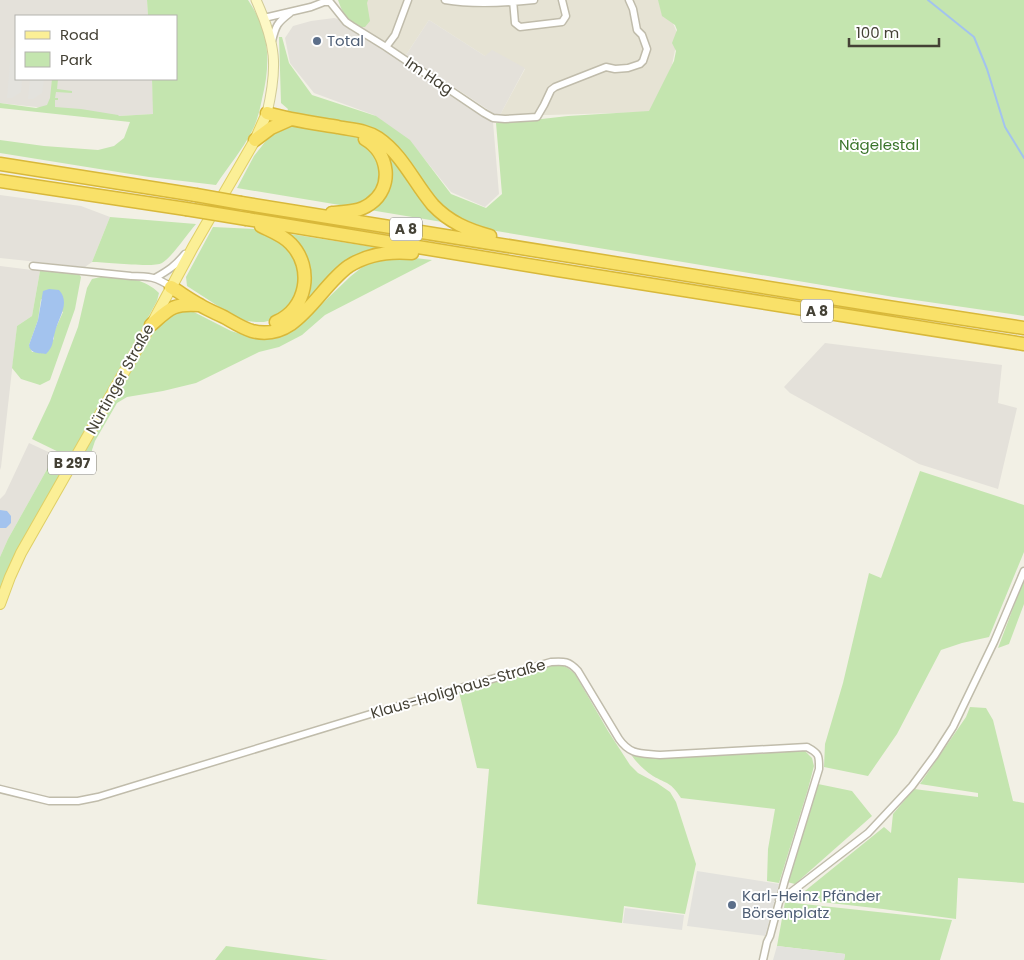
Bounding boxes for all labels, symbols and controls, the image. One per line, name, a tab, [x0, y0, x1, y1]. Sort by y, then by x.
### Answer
legend	[15, 15, 178, 80]
scale bar	[849, 15, 939, 47]
text: 100 m	[856, 22, 899, 43]
text: Road	[60, 24, 99, 45]
place label: Total	[327, 30, 364, 51]
marker: Total	[311, 35, 323, 47]
text: Park	[60, 49, 92, 70]
street label: Im Hag	[401, 52, 457, 99]
park label: Nägelestal	[839, 134, 919, 155]
road number: A 8	[390, 218, 422, 240]
road number: A 8	[801, 300, 833, 322]
street label: Nürtinger Straße	[81, 320, 159, 438]
road number: B 297	[48, 452, 96, 474]
street label: Klaus-Holighaus-Straße	[368, 653, 548, 724]
place label: Karl-Heinz Pfänder Börsenplatz	[742, 885, 881, 923]
marker: Karl-Heinz Pfänder Börsenplatz	[726, 899, 738, 911]

